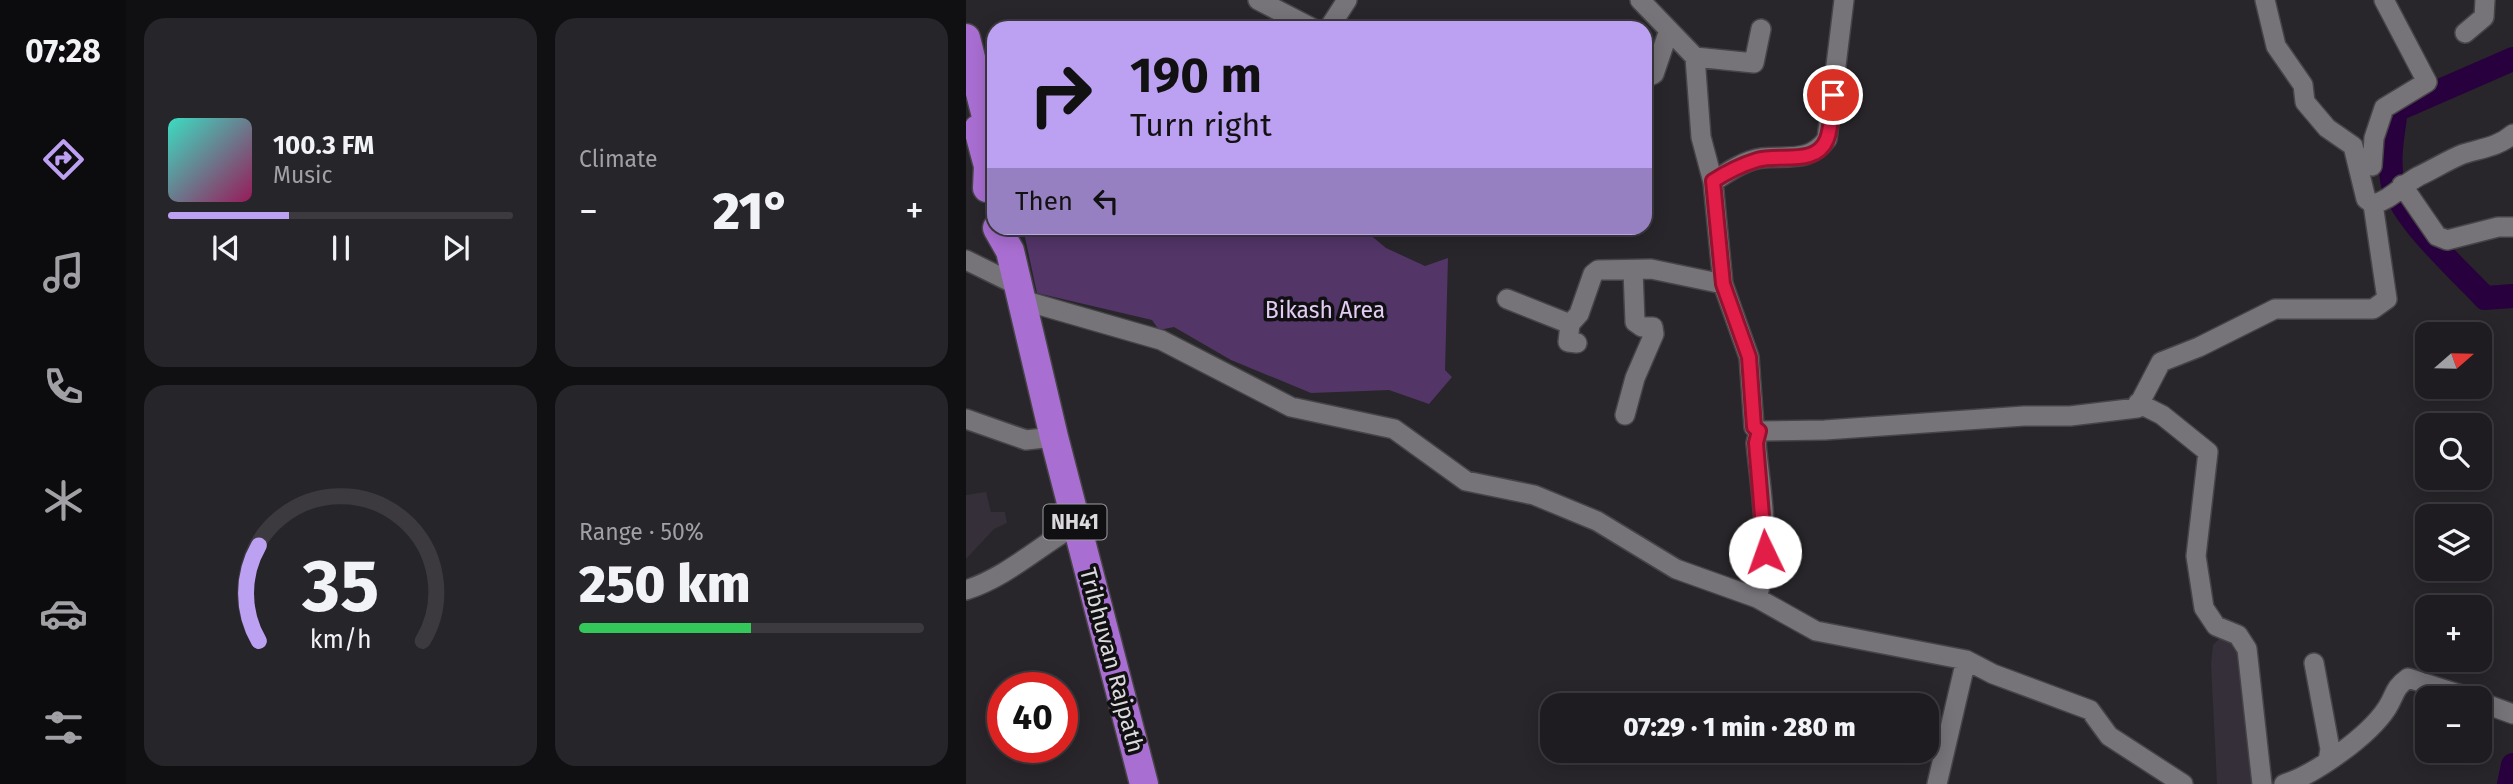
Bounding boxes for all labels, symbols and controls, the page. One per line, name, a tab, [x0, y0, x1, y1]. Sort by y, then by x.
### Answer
text: 07:28	[25, 32, 101, 70]
text: 190 m	[1130, 46, 1262, 105]
icon: right	[1015, 49, 1106, 140]
pin	[1803, 65, 1863, 125]
icon: arrive	[1814, 76, 1852, 114]
text: Turn right	[1130, 106, 1272, 144]
text: 100.3 FM	[273, 130, 374, 161]
icon: directions	[39, 135, 88, 184]
text: Climate	[579, 145, 658, 173]
text: Music	[273, 161, 333, 189]
text: 21°	[713, 180, 790, 243]
icon: left	[1087, 182, 1125, 220]
text: Then	[1015, 186, 1073, 217]
text: −	[579, 188, 598, 234]
text: +	[905, 188, 924, 234]
icon: previous	[207, 229, 245, 267]
icon: pause	[322, 229, 360, 267]
icon: next	[437, 229, 475, 267]
icon: music	[39, 248, 88, 297]
park label: Bikash Area	[1265, 296, 1385, 324]
north arrow	[2415, 322, 2492, 399]
map controls	[2415, 322, 2492, 763]
icon: phone	[39, 362, 88, 411]
button: search	[2415, 413, 2492, 490]
icon: climate	[39, 476, 88, 525]
road number: NH41	[1044, 504, 1106, 540]
button: layers	[2415, 504, 2492, 581]
position arrow	[1728, 515, 1802, 589]
text: Range · 50%	[579, 518, 704, 546]
text: 35	[301, 544, 379, 631]
text: 250 km	[579, 553, 750, 616]
street label: Tribhuvan Rajpath	[1074, 564, 1150, 756]
icon: car	[39, 589, 88, 638]
button: +	[2415, 595, 2492, 672]
text: km/h	[310, 625, 371, 655]
speed limit sign: 40	[987, 672, 1078, 763]
button: −	[2415, 686, 2492, 763]
icon: filters	[39, 703, 88, 752]
text: 07:29 · 1 min · 280 m	[1623, 712, 1856, 743]

